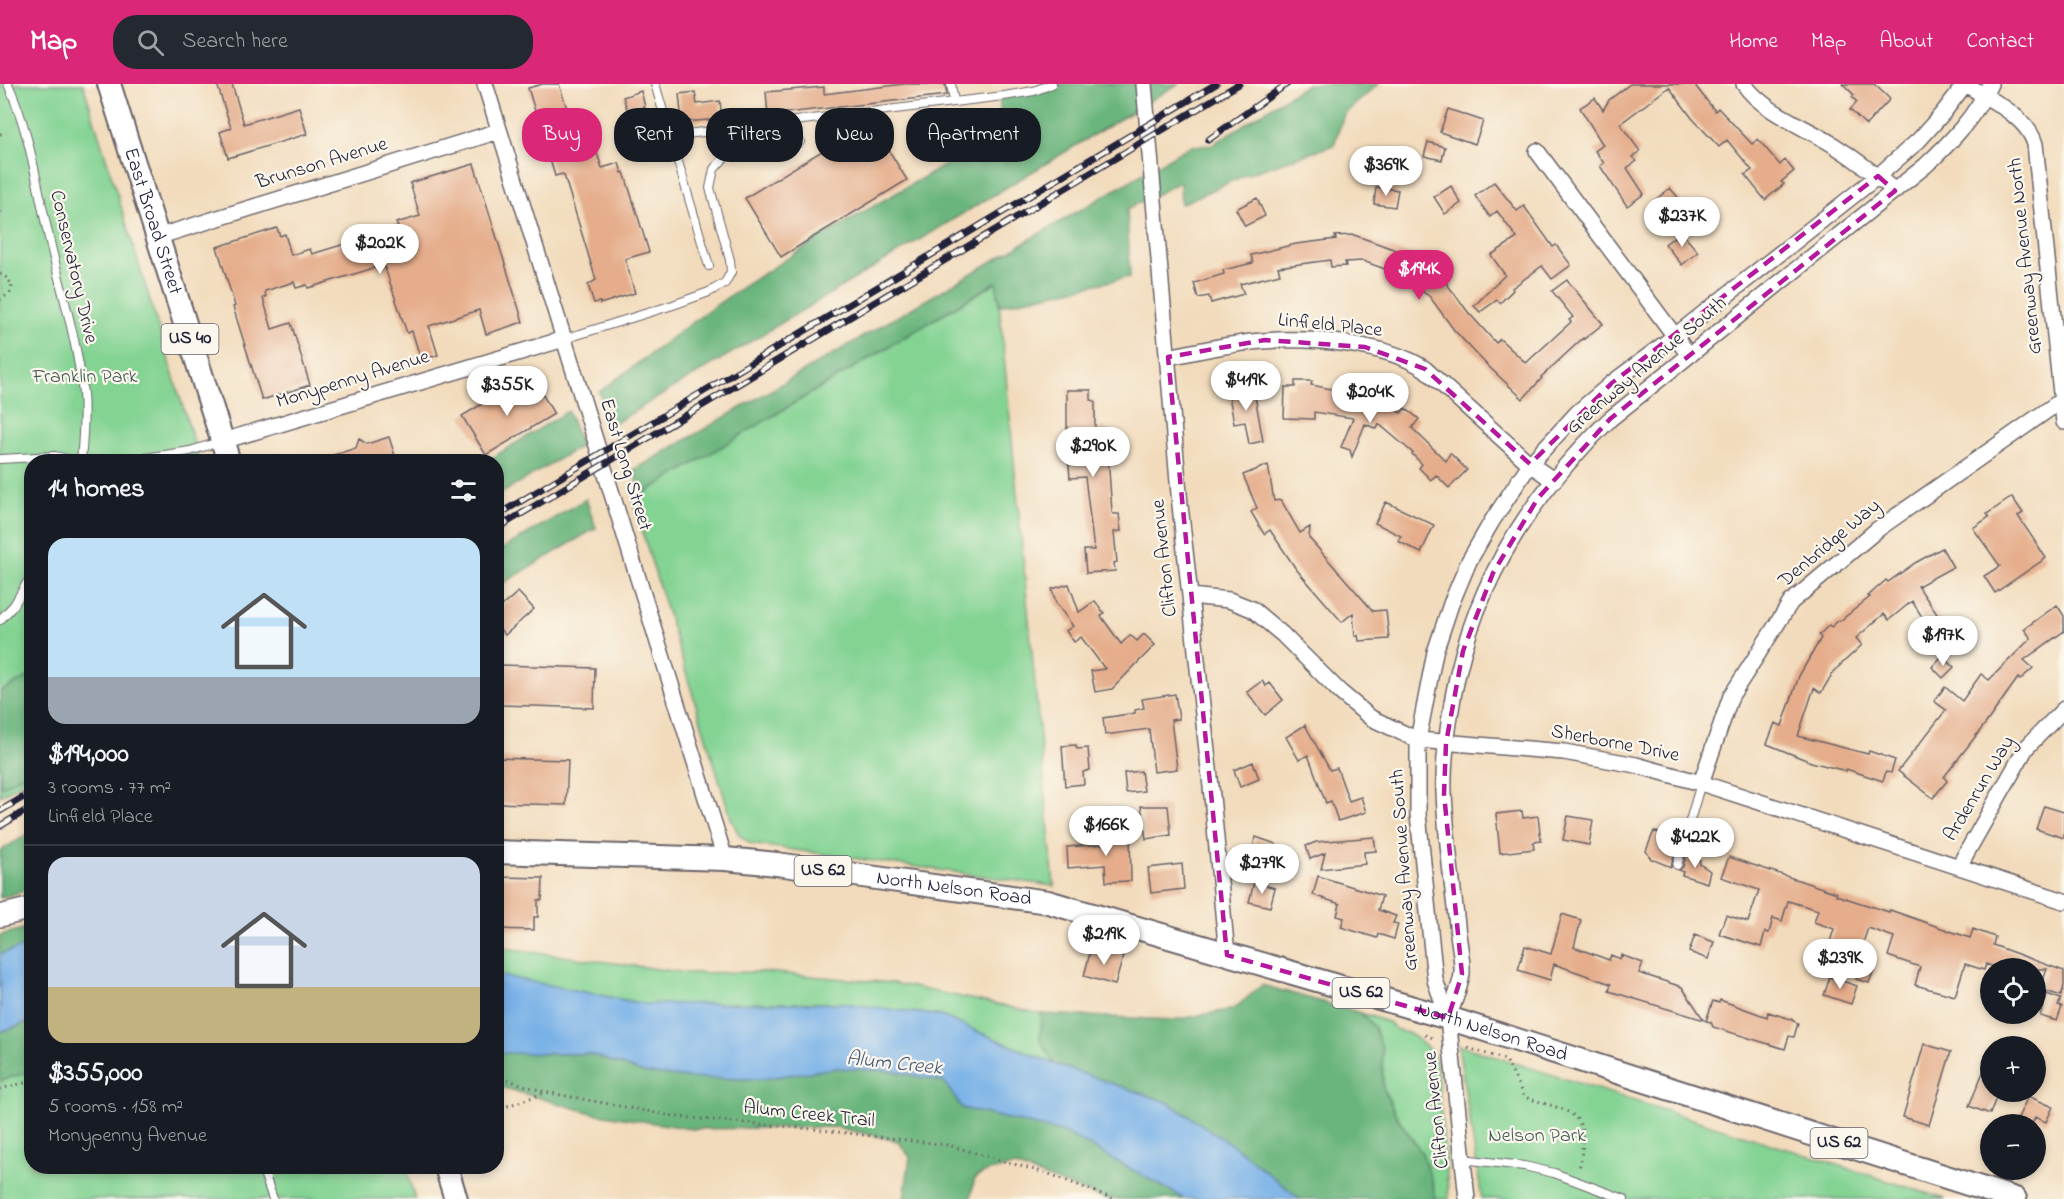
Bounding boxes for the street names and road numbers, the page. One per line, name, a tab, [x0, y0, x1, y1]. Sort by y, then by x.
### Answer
street label: Brunson Avenue	[252, 130, 391, 198]
street label: East Broad Street	[116, 144, 190, 299]
street label: Greenway Avenue North	[2001, 156, 2051, 356]
street label: Conservatory Drive	[41, 188, 105, 346]
street label: Greenway Avenue South	[1560, 290, 1734, 442]
street label: Linfield Place	[1276, 306, 1384, 346]
road number: US 40	[162, 324, 219, 354]
street label: Monypenny Avenue	[273, 343, 433, 417]
street label: East Long Street	[590, 395, 659, 535]
street label: Denbridge Way	[1772, 493, 1888, 597]
street label: Clifton Avenue	[1144, 498, 1186, 618]
street label: Sherborne Drive	[1548, 717, 1682, 771]
street label: Ardenrun Way	[1937, 731, 2023, 847]
street label: Greenway Avenue South	[1383, 768, 1427, 972]
road number: US 62	[794, 856, 852, 886]
street label: North Nelson Road	[875, 864, 1033, 914]
road number: US 62	[1332, 978, 1390, 1008]
street label: North Nelson Road	[1414, 995, 1571, 1070]
street label: Clifton Avenue	[1416, 1050, 1458, 1170]
street label: Alum Creek Trail	[742, 1094, 876, 1136]
road number: US 62	[1810, 1128, 1868, 1158]

